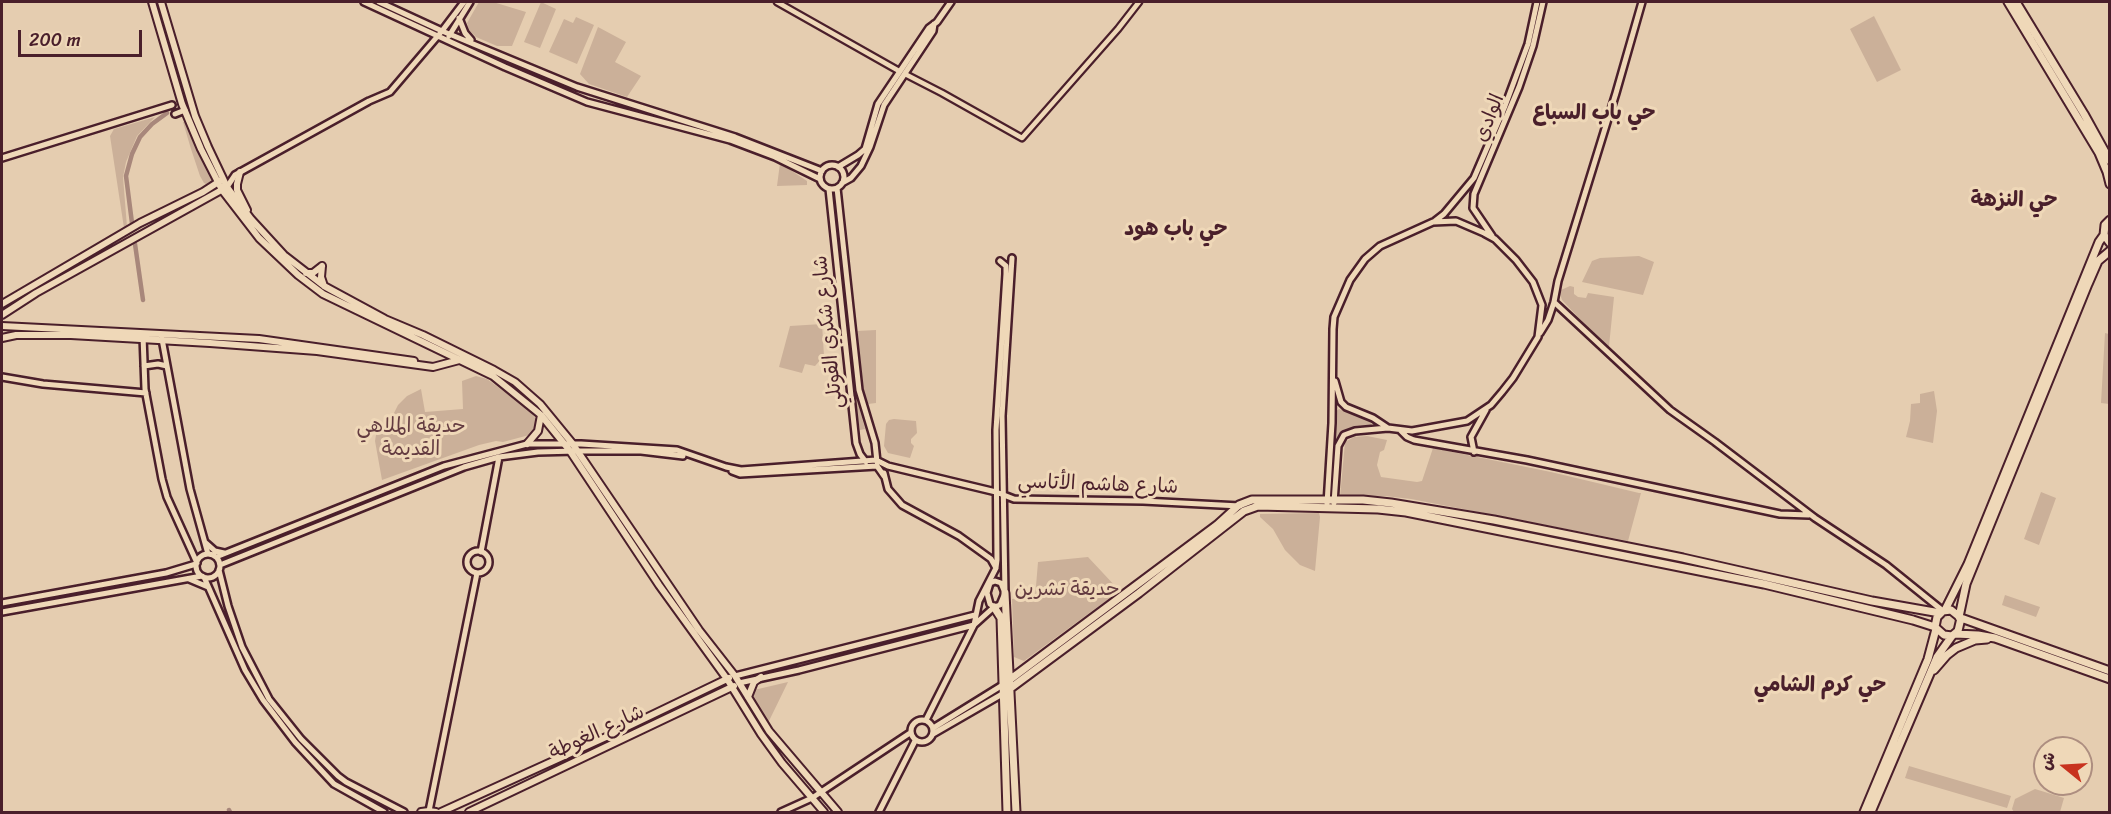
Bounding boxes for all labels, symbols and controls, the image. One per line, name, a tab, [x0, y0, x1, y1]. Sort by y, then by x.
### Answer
scale bar	[21, 18, 146, 56]
text: 200 m	[29, 24, 81, 56]
street label: الوادي	[1470, 90, 1510, 146]
district label: حي باب السباع	[1532, 101, 1656, 127]
district label: حي النزهة	[1971, 188, 2057, 214]
district label: حي باب هود	[1124, 217, 1228, 243]
street label: شارع شكري القوتلي	[809, 254, 849, 410]
park label: حديقة الملاهي القديمة	[356, 415, 466, 462]
street label: شارع هاشم الأتاسي	[1017, 470, 1179, 500]
park label: حديقة تشرين	[1014, 578, 1120, 602]
district label: حي كرم الشامي	[1754, 673, 1886, 699]
street label: شارع الغوطة	[546, 701, 648, 765]
north arrow	[2033, 736, 2093, 796]
text: ش	[2031, 748, 2064, 774]

